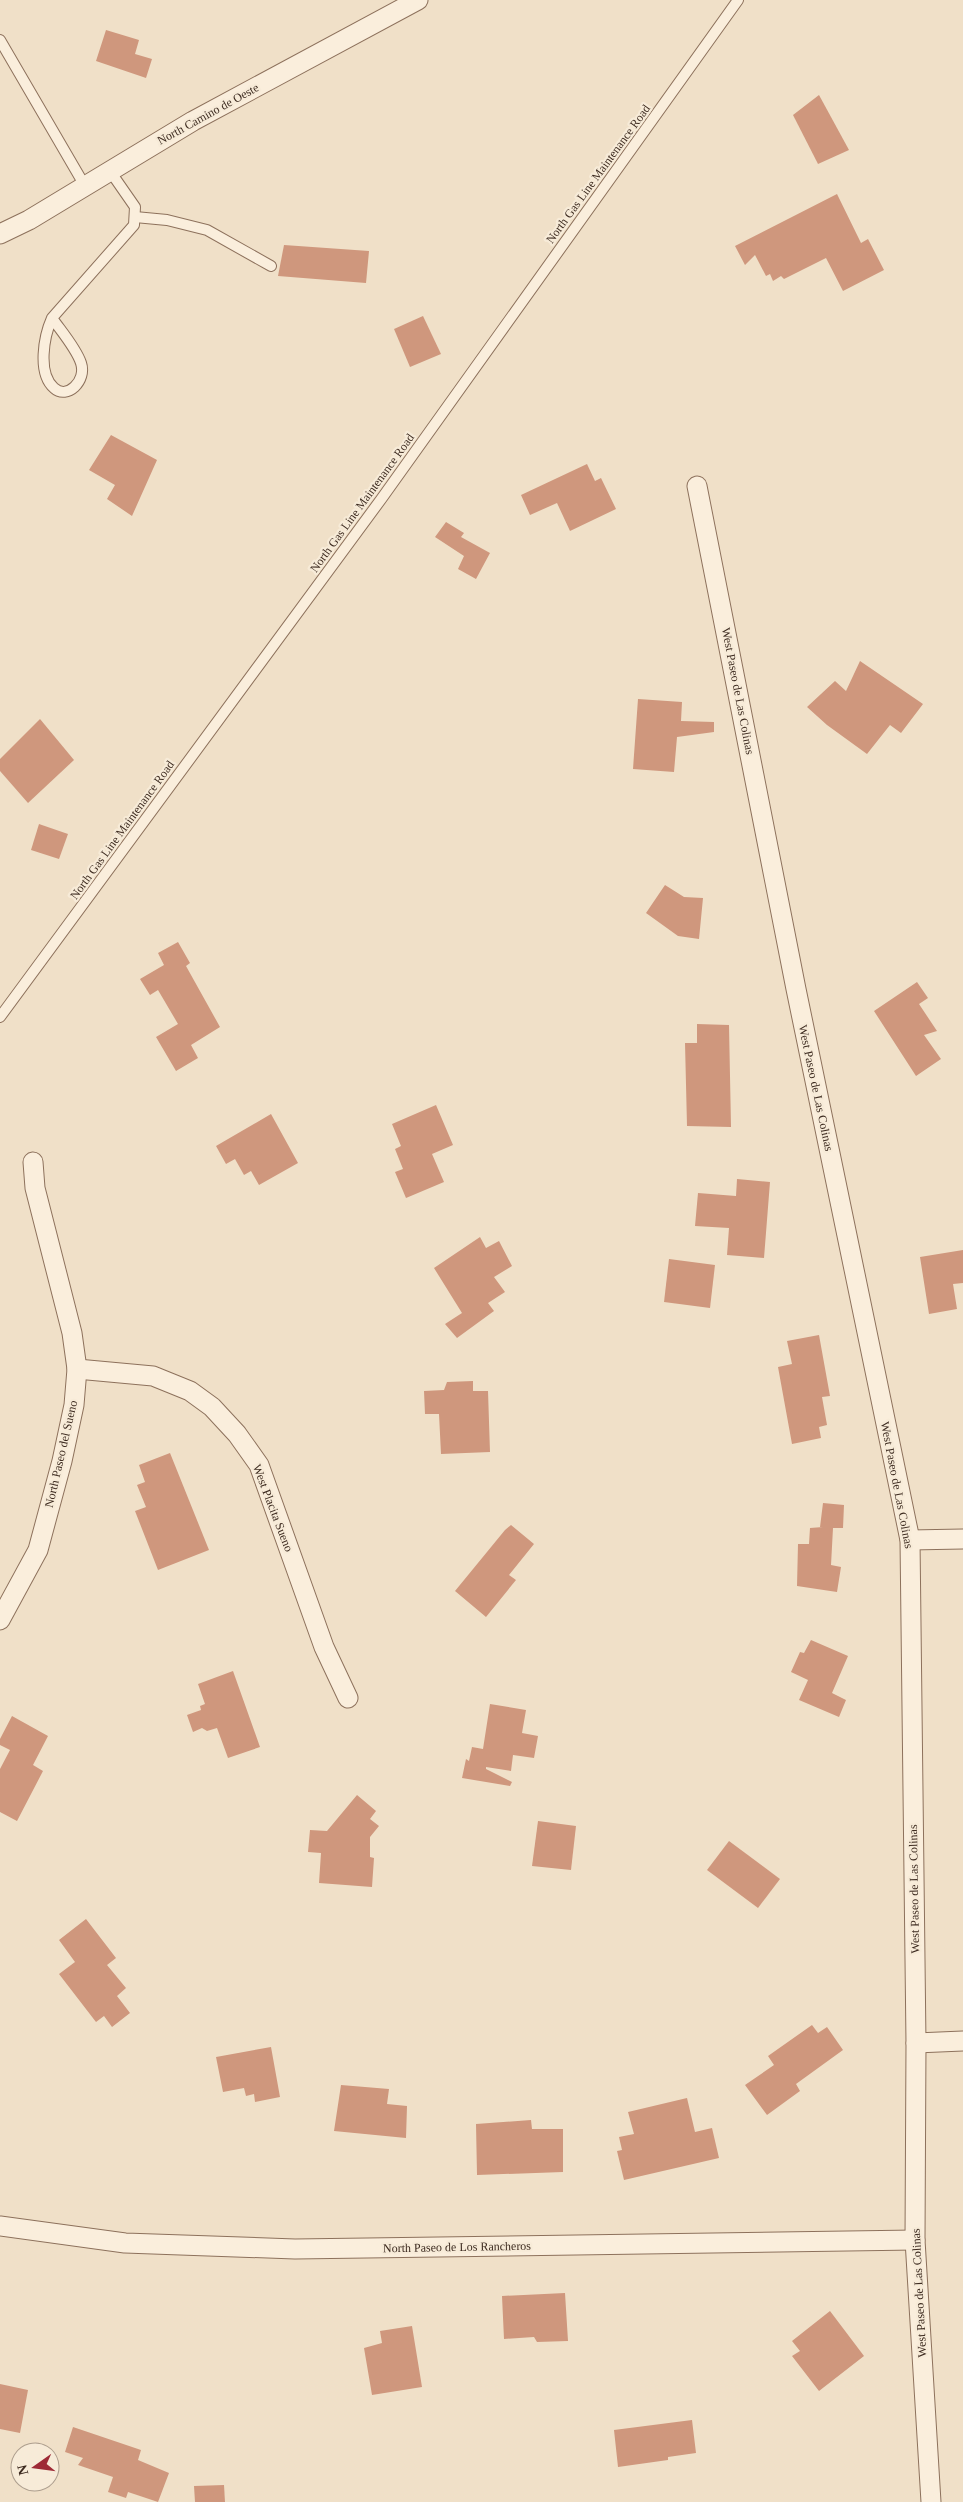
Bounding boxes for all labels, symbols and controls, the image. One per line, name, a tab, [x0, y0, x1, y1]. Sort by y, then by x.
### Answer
street label: North Camino de Oeste	[155, 80, 261, 148]
street label: North Gas Line Maintenance Road	[543, 102, 653, 246]
street label: North Gas Line Maintenance Road	[307, 431, 417, 575]
street label: West Paseo de Las Colinas	[719, 626, 757, 756]
street label: North Gas Line Maintenance Road	[67, 758, 177, 902]
street label: West Paseo de Las Colinas	[796, 1023, 836, 1153]
street label: North Paseo del Sueno	[42, 1399, 80, 1509]
street label: West Paseo de Las Colinas	[878, 1420, 916, 1550]
street label: West Placita Sueno	[250, 1462, 296, 1554]
street label: West Paseo de Las Colinas	[906, 1824, 922, 1954]
street label: West Paseo de Las Colinas	[909, 2228, 929, 2358]
street label: North Paseo de Los Rancheros	[383, 2239, 531, 2255]
north arrow	[10, 2442, 60, 2492]
text: N	[14, 2463, 31, 2477]

